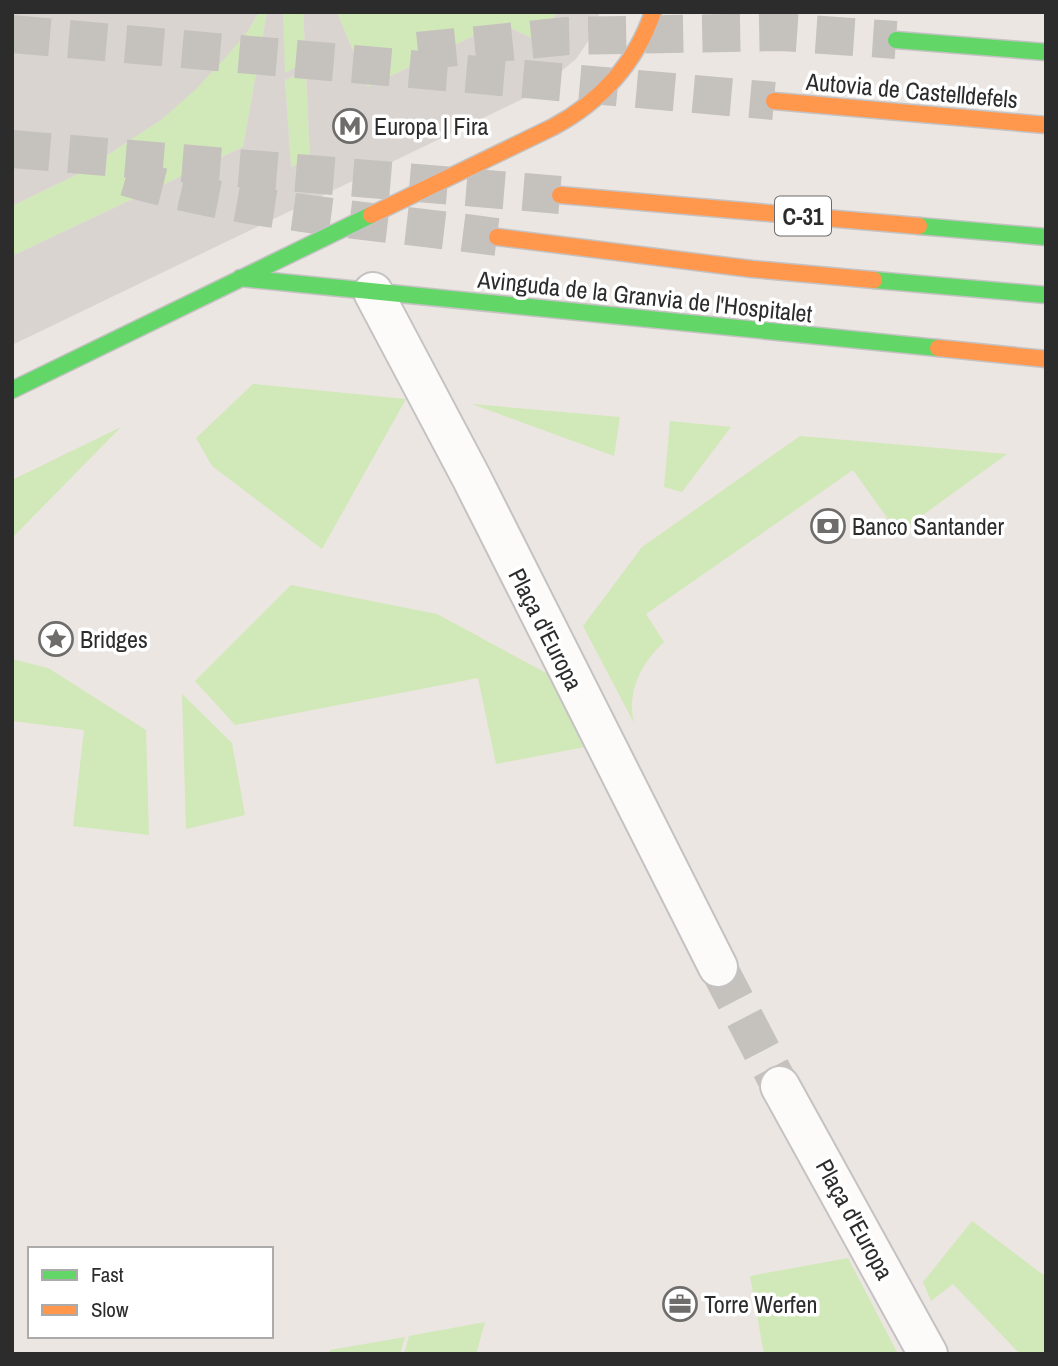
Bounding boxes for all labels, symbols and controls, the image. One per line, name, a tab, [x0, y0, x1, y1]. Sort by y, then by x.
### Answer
street label: Autovia de Castelldefels	[804, 65, 1019, 115]
metro station icon: Europa | Fira	[331, 107, 369, 145]
place label: Europa | Fira	[374, 110, 489, 142]
road number: C-31	[775, 196, 831, 236]
street label: Avinguda de la Granvia de l'Hospitalet	[475, 262, 814, 330]
bank icon: Banco Santander	[809, 507, 847, 545]
place label: Banco Santander	[852, 510, 1005, 542]
street label: Plaça d'Europa	[502, 563, 590, 695]
place icon: Bridges	[37, 620, 75, 658]
place label: Bridges	[80, 623, 148, 655]
street label: Plaça d'Europa	[809, 1153, 901, 1285]
legend	[28, 1247, 273, 1338]
text: Fast	[91, 1260, 124, 1289]
office icon: Torre Werfen	[661, 1285, 699, 1323]
place label: Torre Werfen	[704, 1288, 817, 1320]
text: Slow	[91, 1295, 129, 1324]

